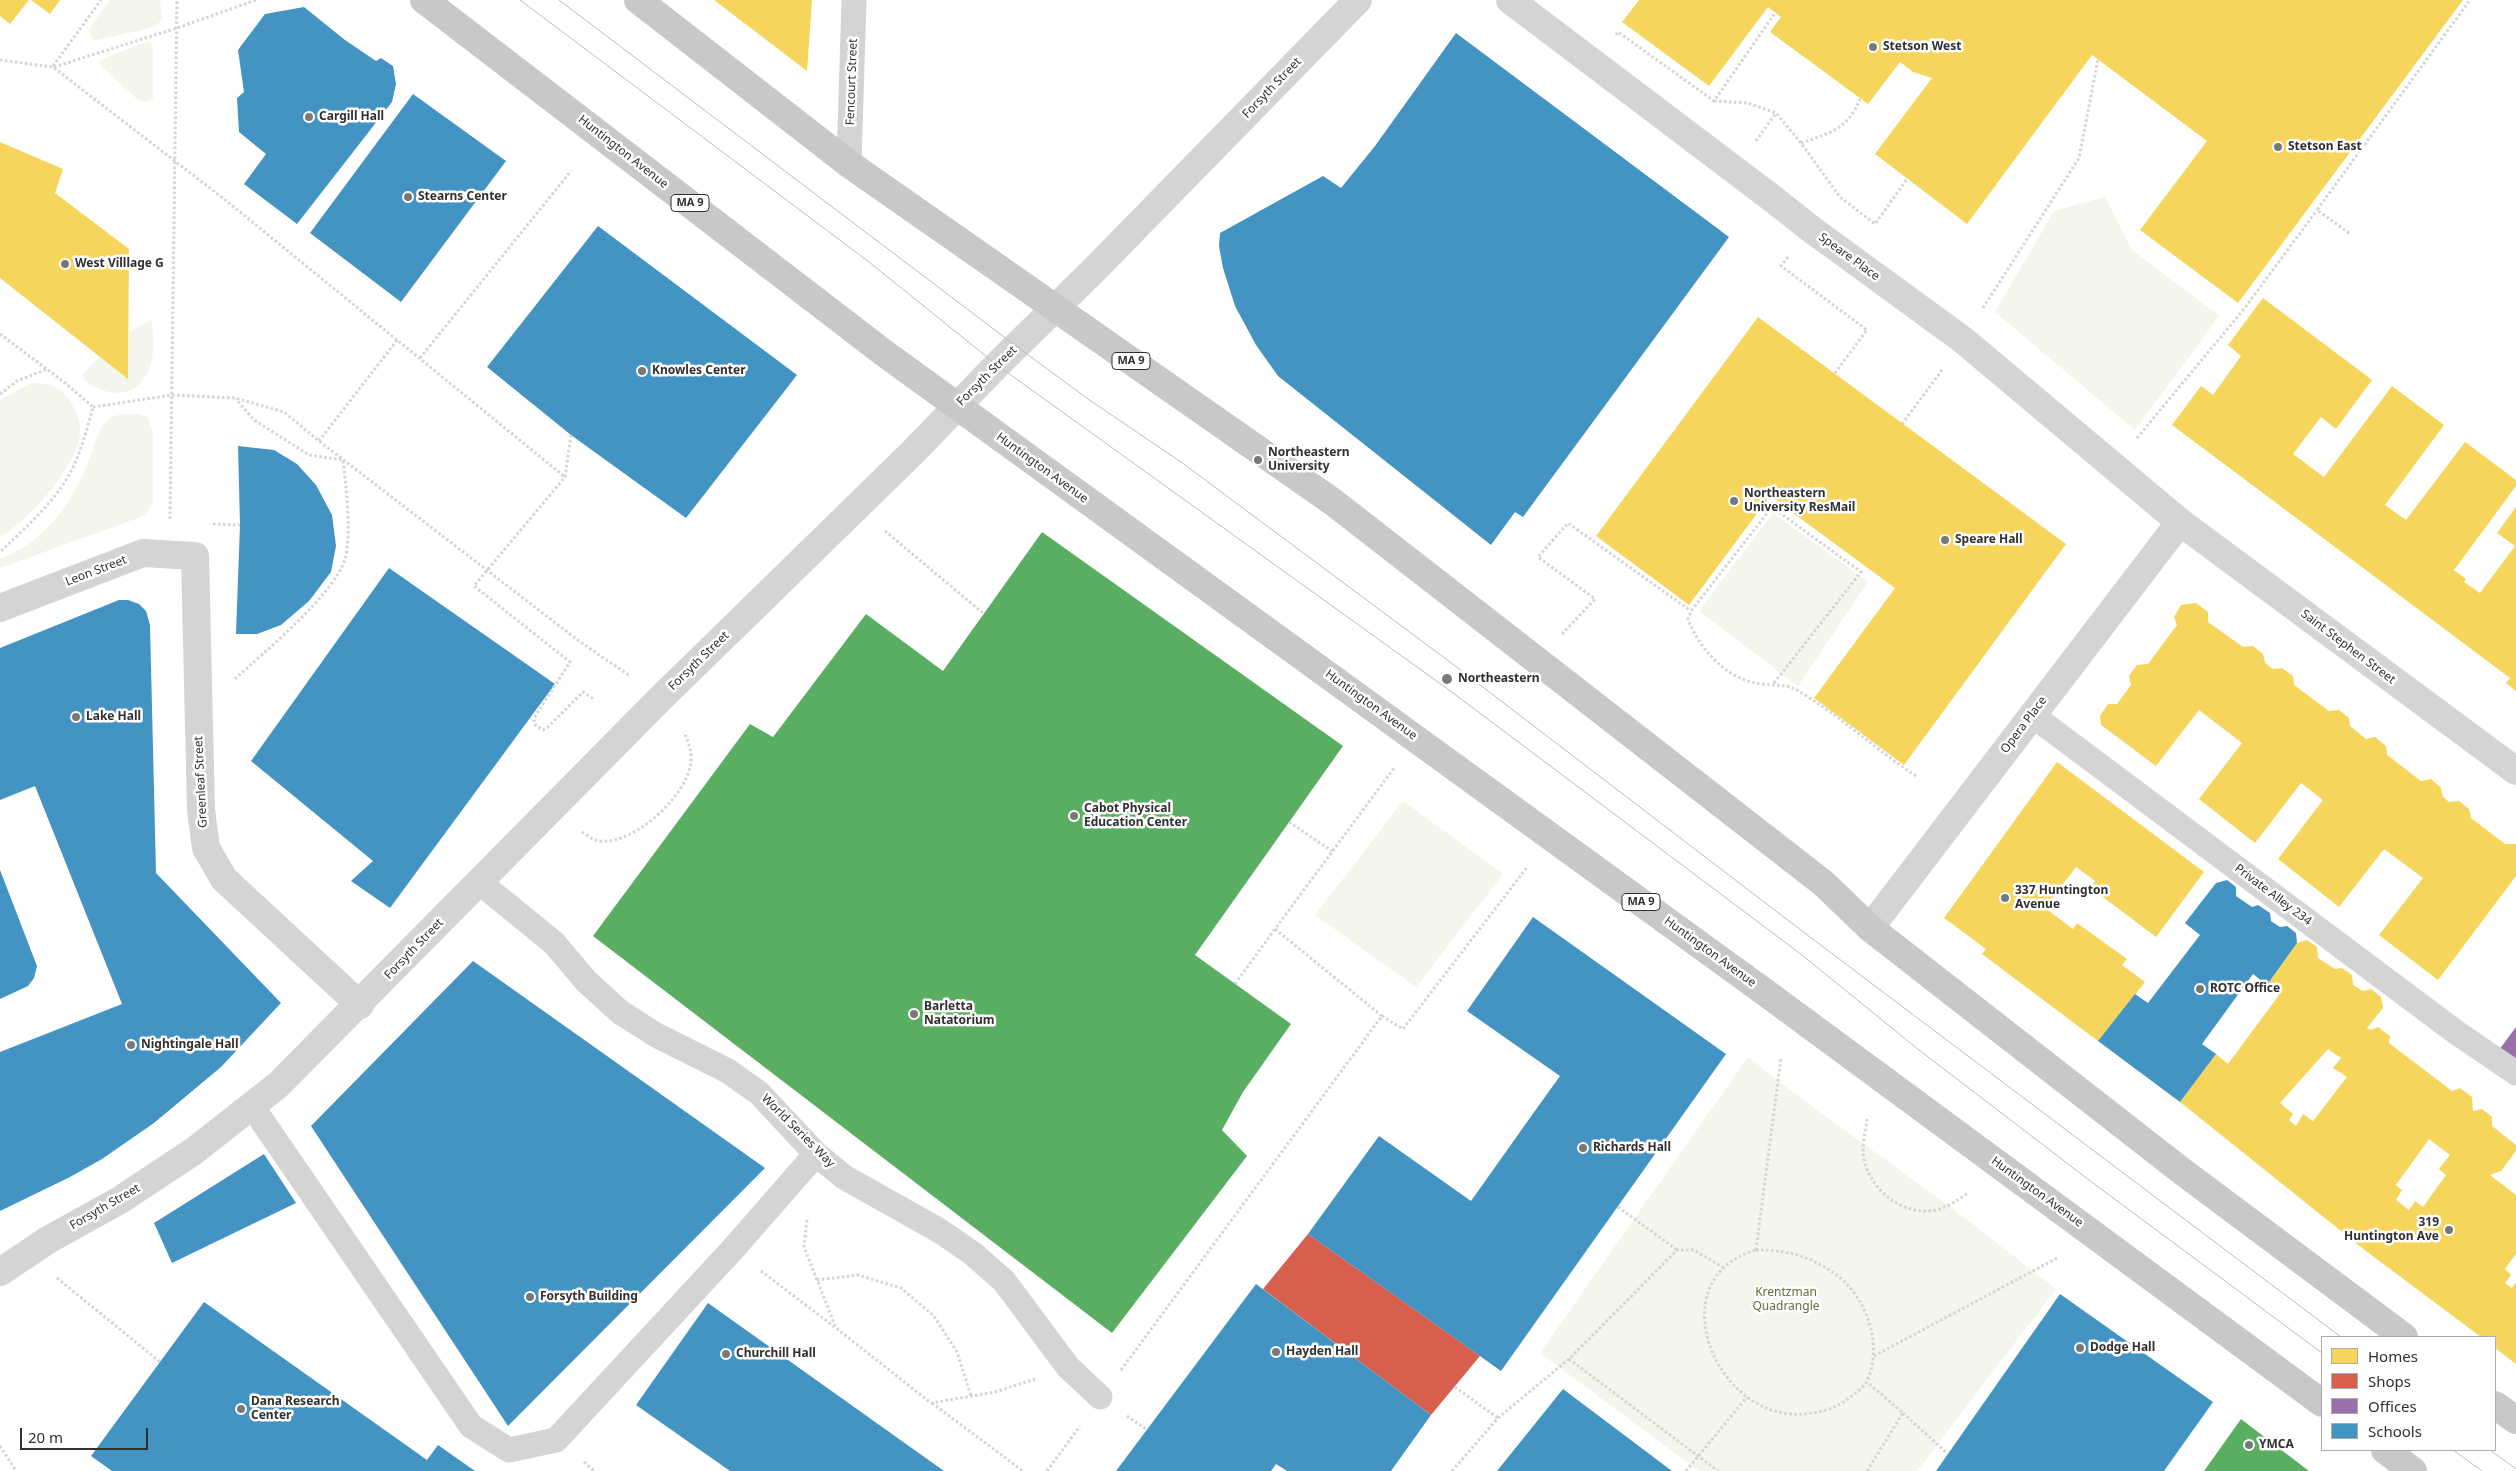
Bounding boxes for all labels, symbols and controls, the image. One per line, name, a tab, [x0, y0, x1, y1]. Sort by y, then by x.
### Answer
street label: Fencourt Street	[843, 38, 861, 126]
place label: Stetson West	[1883, 40, 1961, 54]
marker: Stetson West	[1867, 41, 1879, 53]
street label: Forsyth Street	[1239, 55, 1305, 121]
place label: Cargill Hall	[319, 110, 384, 124]
marker: Cargill Hall	[303, 111, 315, 123]
street label: Huntington Avenue	[575, 112, 671, 192]
place label: Stetson East	[2288, 140, 2362, 154]
marker: Stetson East	[2272, 141, 2284, 153]
place label: Stearns Center	[418, 190, 507, 204]
marker: Stearns Center	[402, 191, 414, 203]
road number: MA 9	[671, 194, 709, 212]
street label: Speare Place	[1816, 230, 1882, 284]
place label: West Villlage G	[75, 257, 164, 271]
marker: West Villlage G	[59, 258, 71, 270]
street label: Forsyth Street	[954, 343, 1020, 409]
road number: MA 9	[1112, 352, 1150, 370]
place label: Knowles Center	[652, 364, 746, 378]
marker: Knowles Center	[636, 365, 648, 377]
street label: Huntington Avenue	[993, 430, 1091, 506]
place label: Northeastern University	[1268, 446, 1350, 474]
marker: Northeastern University	[1252, 454, 1264, 466]
place label: Northeastern University ResMail	[1744, 487, 1855, 515]
marker: Northeastern University ResMail	[1728, 495, 1740, 507]
place label: Speare Hall	[1955, 533, 2022, 547]
marker: Speare Hall	[1939, 534, 1951, 546]
street label: Leon Street	[63, 553, 129, 589]
street label: Saint Stephen Street	[2298, 607, 2398, 687]
street label: Forsyth Street	[666, 628, 732, 694]
street label: Huntington Avenue	[1322, 667, 1420, 743]
marker: Northeastern	[1440, 672, 1454, 686]
place label: Northeastern	[1458, 672, 1540, 686]
street label: Opera Place	[1998, 694, 2050, 756]
place label: Lake Hall	[86, 710, 141, 724]
marker: Lake Hall	[70, 711, 82, 723]
street label: Greenleaf Street	[191, 736, 211, 828]
place label: Cabot Physical Education Center	[1084, 802, 1187, 830]
marker: Cabot Physical Education Center	[1068, 810, 1080, 822]
street label: Private Alley 234	[2232, 861, 2314, 929]
place label: 337 Huntington Avenue	[2015, 884, 2108, 912]
marker: 337 Huntington Avenue	[1999, 892, 2011, 904]
road number: MA 9	[1622, 894, 1660, 910]
street label: Huntington Avenue	[1661, 914, 1759, 990]
street label: Forsyth Street	[381, 916, 447, 982]
place label: ROTC Office	[2210, 982, 2280, 996]
marker: ROTC Office	[2194, 983, 2206, 995]
place label: Barletta Natatorium	[924, 1000, 994, 1028]
marker: Barletta Natatorium	[908, 1008, 920, 1020]
place label: Nightingale Hall	[141, 1038, 238, 1052]
marker: Nightingale Hall	[125, 1039, 137, 1051]
street label: World Series Way	[758, 1091, 838, 1171]
place label: Richards Hall	[1593, 1141, 1671, 1155]
marker: Richards Hall	[1577, 1142, 1589, 1154]
street label: Huntington Avenue	[1988, 1154, 2086, 1230]
street label: Forsyth Street	[67, 1181, 143, 1233]
place label: 319 Huntington Ave	[2344, 1216, 2439, 1244]
marker: 319 Huntington Ave	[2443, 1224, 2455, 1236]
park label: Krentzman Quadrangle	[1752, 1286, 1820, 1314]
place label: Forsyth Building	[540, 1290, 638, 1304]
marker: Forsyth Building	[524, 1291, 536, 1303]
legend	[2321, 1336, 2496, 1451]
place label: Dodge Hall	[2090, 1341, 2155, 1355]
marker: Dodge Hall	[2074, 1342, 2086, 1354]
place label: Hayden Hall	[1286, 1345, 1358, 1359]
marker: Hayden Hall	[1270, 1346, 1282, 1358]
text: Homes	[2368, 1346, 2418, 1366]
place label: Churchill Hall	[736, 1347, 816, 1361]
marker: Churchill Hall	[720, 1348, 732, 1360]
text: Shops	[2368, 1371, 2411, 1391]
place label: Dana Research Center	[251, 1395, 340, 1423]
text: Offices	[2368, 1396, 2417, 1416]
marker: Dana Research Center	[235, 1403, 247, 1415]
scale bar	[22, 1418, 150, 1450]
text: Schools	[2368, 1421, 2422, 1441]
text: 20 m	[28, 1427, 63, 1447]
place label: YMCA	[2259, 1438, 2294, 1452]
marker: YMCA	[2243, 1439, 2255, 1451]

